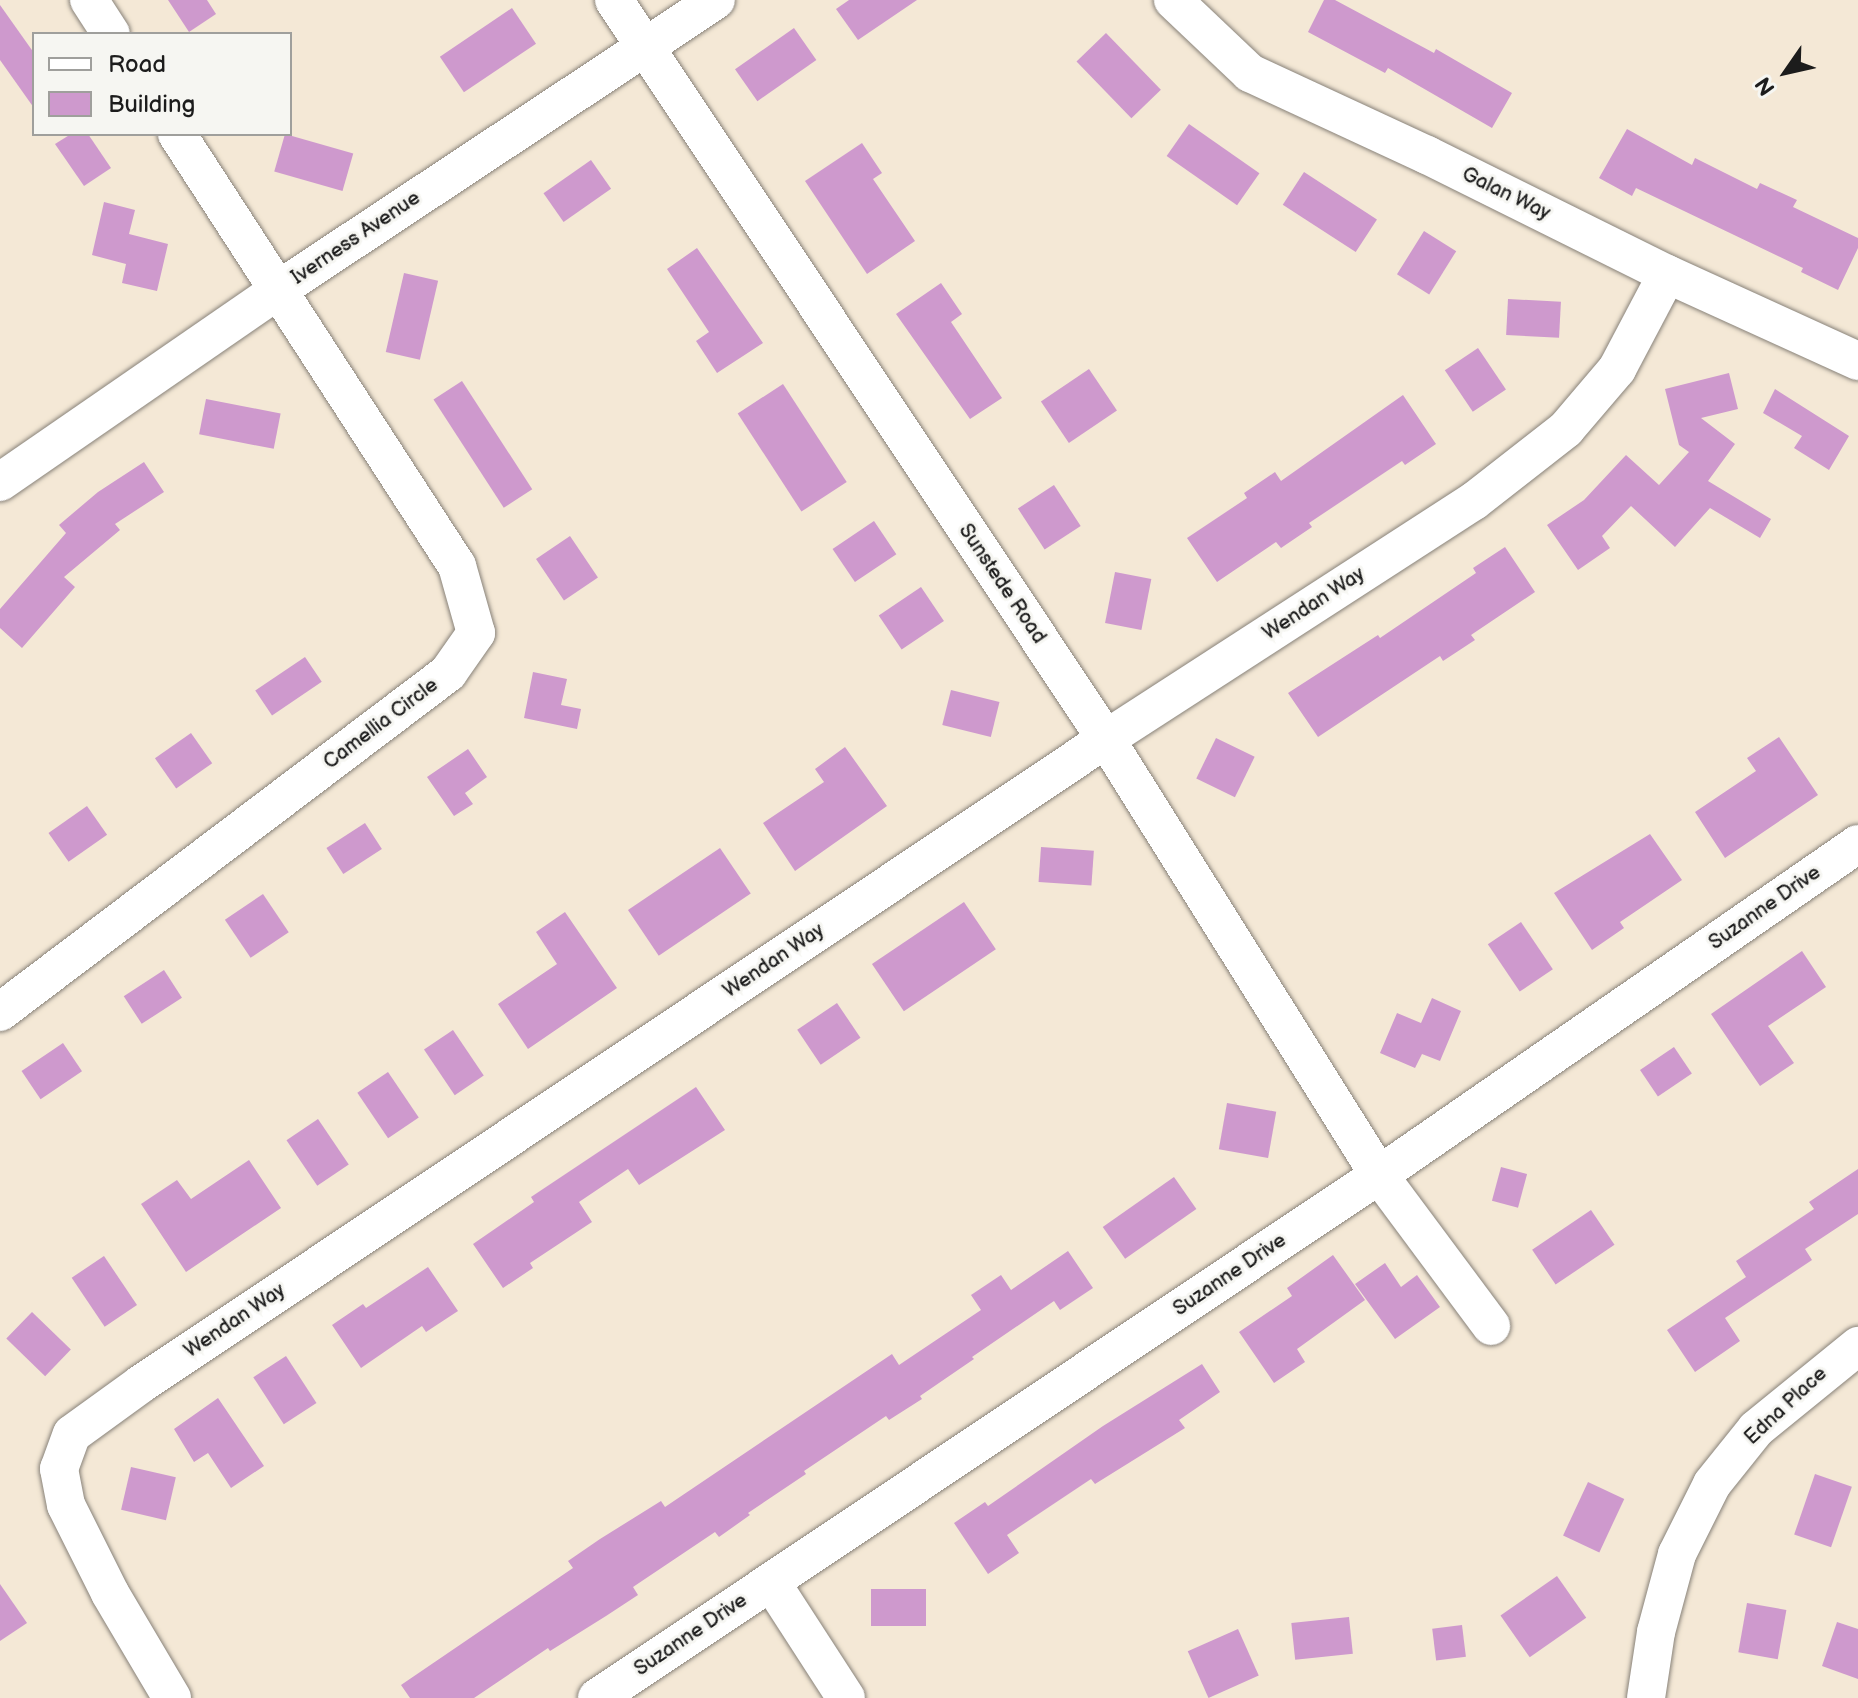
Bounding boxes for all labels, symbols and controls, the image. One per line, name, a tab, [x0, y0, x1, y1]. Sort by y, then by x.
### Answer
legend	[32, 32, 292, 136]
north arrow	[1746, 32, 1826, 112]
text: Road	[108, 50, 166, 79]
text: N	[1750, 71, 1782, 100]
text: Building	[108, 90, 195, 119]
street label: Galan Way	[1458, 162, 1554, 226]
street label: Iverness Avenue	[287, 186, 425, 290]
street label: Sunstede Road	[953, 520, 1051, 648]
street label: Wendan Way	[1258, 562, 1370, 646]
street label: Camellia Circle	[319, 673, 443, 775]
street label: Suzanne Drive	[1705, 861, 1825, 955]
street label: Wendan Way	[719, 918, 829, 1004]
street label: Suzanne Drive	[1169, 1229, 1291, 1321]
street label: Wendan Way	[180, 1278, 290, 1364]
street label: Edna Place	[1740, 1362, 1832, 1450]
street label: Suzanne Drive	[630, 1589, 752, 1681]

